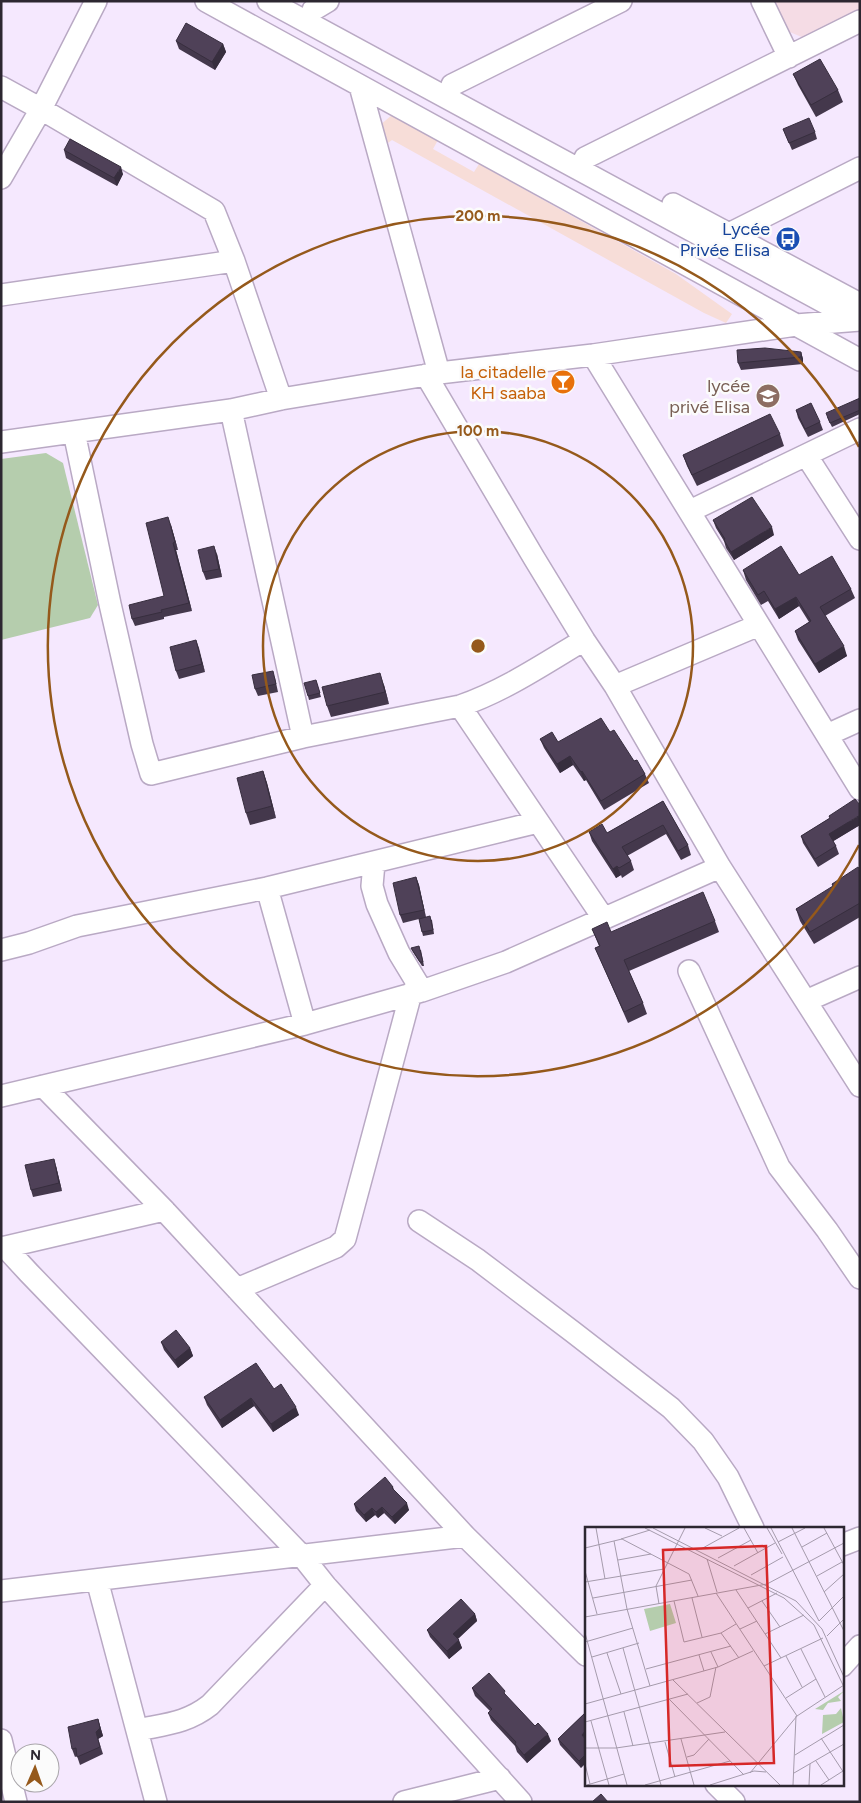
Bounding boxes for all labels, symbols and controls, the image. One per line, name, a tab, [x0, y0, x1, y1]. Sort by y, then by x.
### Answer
text: 200 m	[456, 207, 500, 225]
place label: Lycée Privée Elisa	[680, 218, 770, 261]
bus stop icon: Lycée Privée Elisa	[775, 226, 801, 252]
place label: la citadelle KH saaba	[460, 361, 546, 404]
bar icon: la citadelle KH saaba	[550, 369, 576, 395]
place label: lycée privé Elisa	[669, 375, 750, 418]
school or university icon: lycée privé Elisa	[755, 383, 781, 409]
text: 100 m	[457, 422, 499, 440]
centre of rings	[469, 637, 487, 655]
inset map	[585, 1527, 844, 1786]
north arrow	[10, 1743, 60, 1793]
text: N	[30, 1747, 41, 1764]

